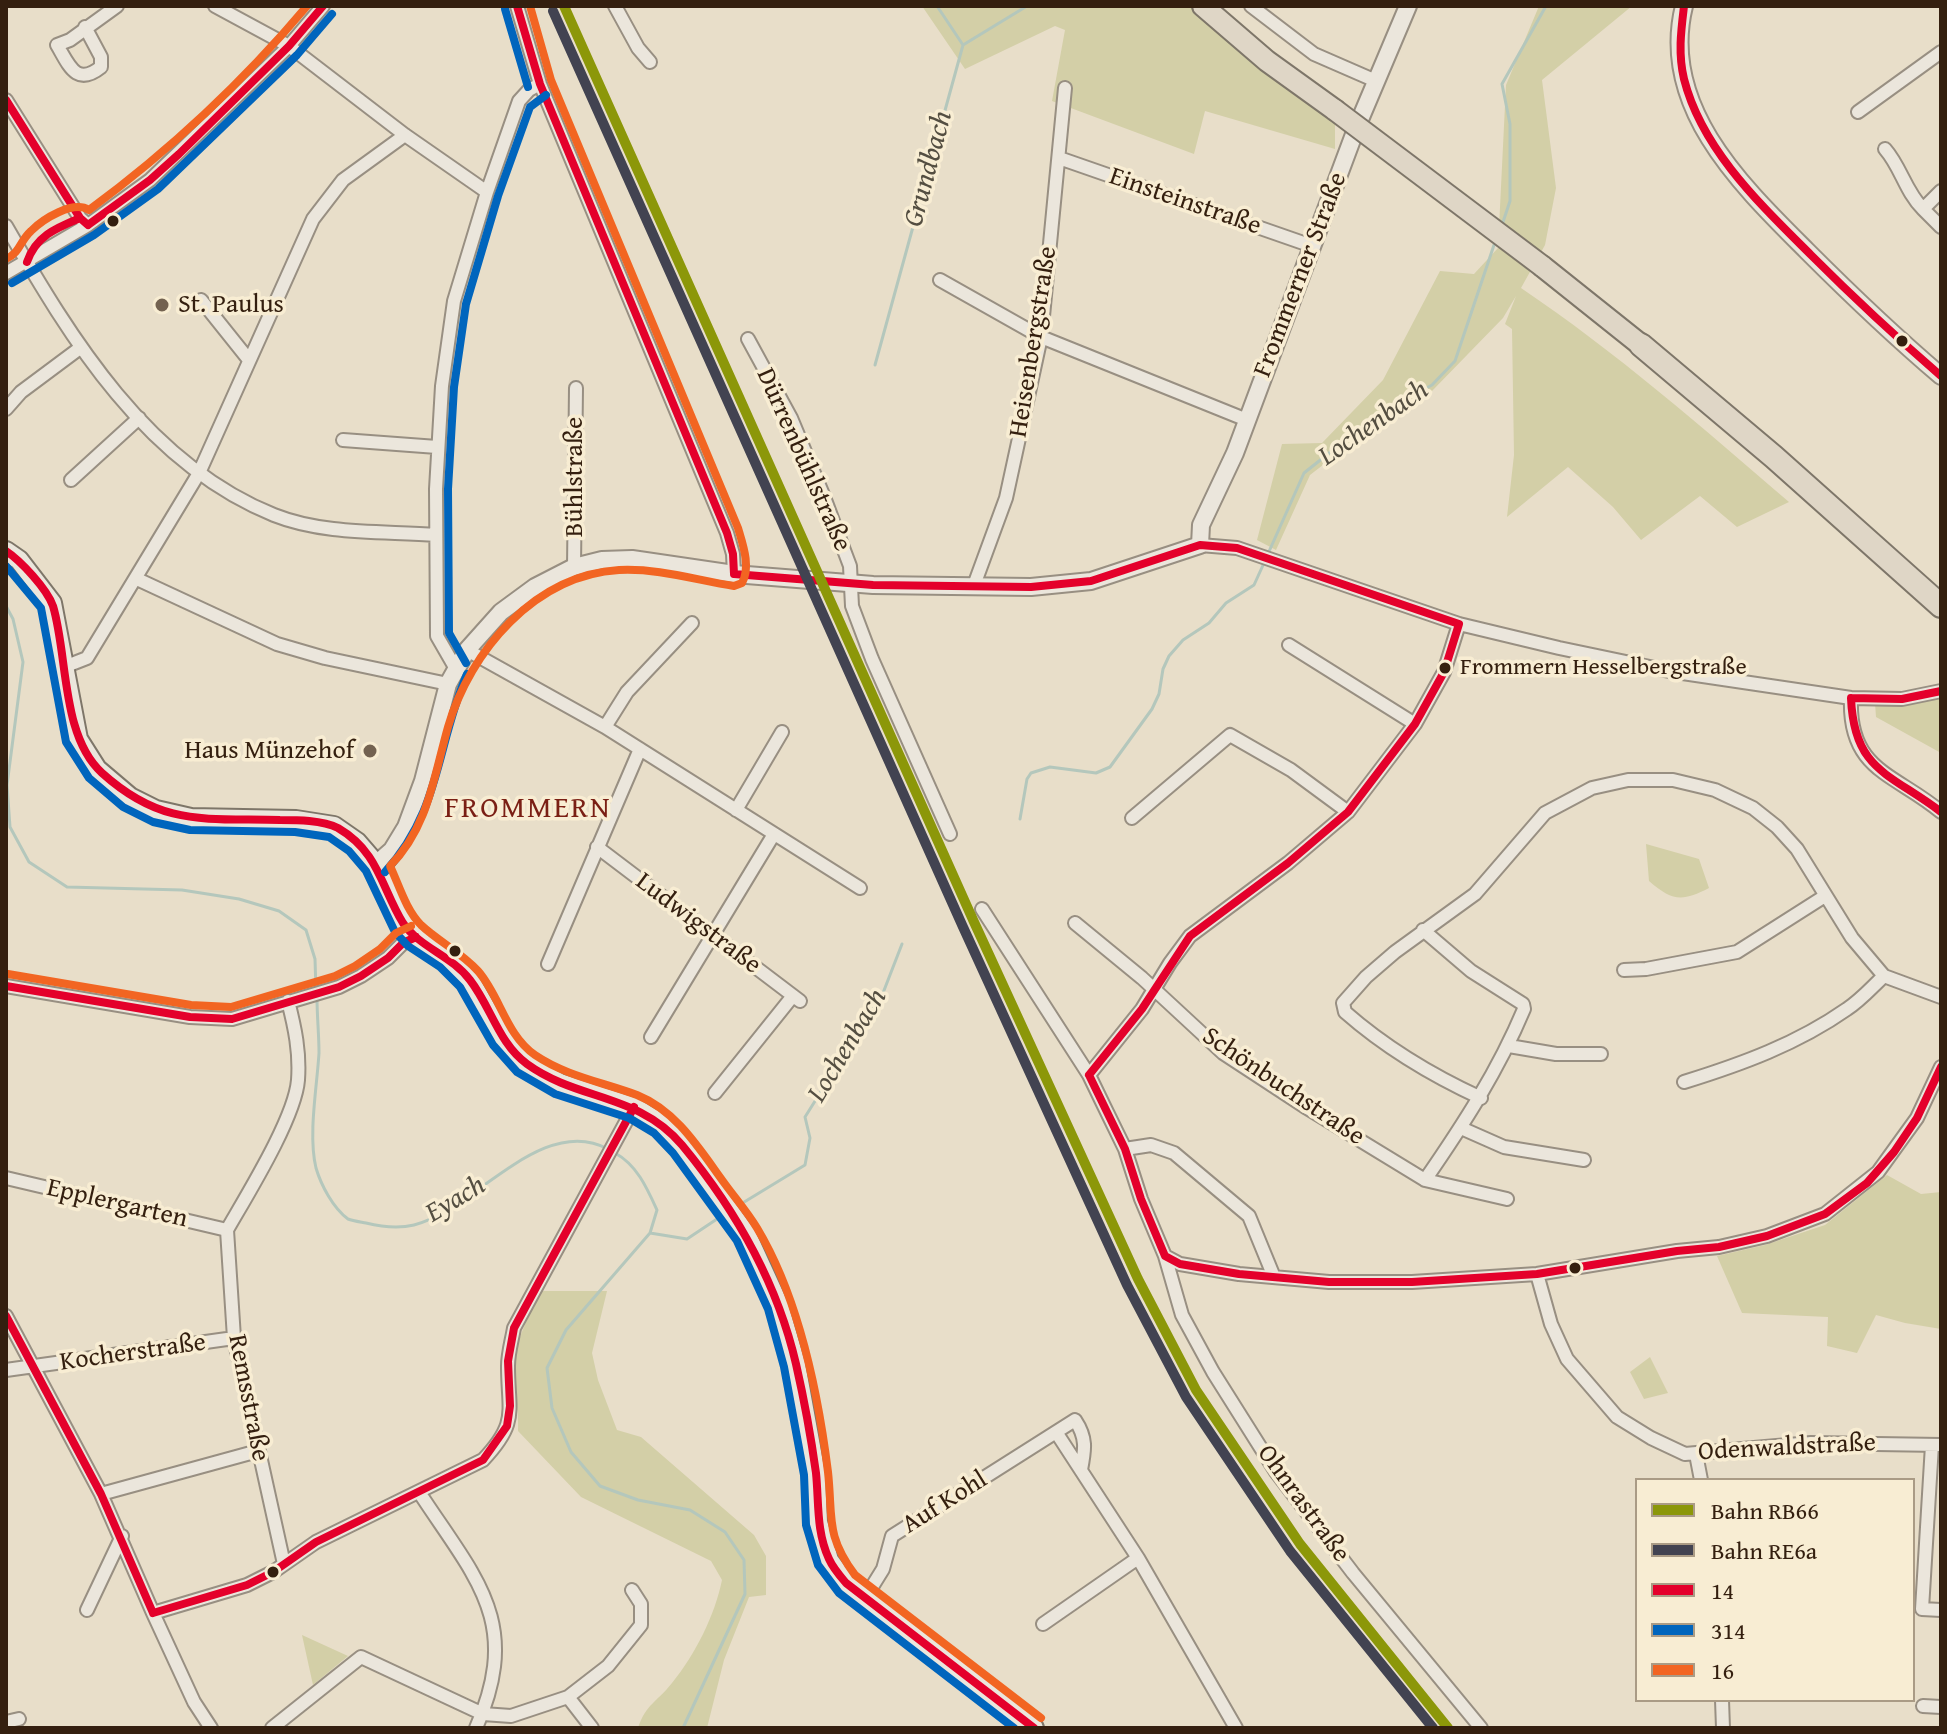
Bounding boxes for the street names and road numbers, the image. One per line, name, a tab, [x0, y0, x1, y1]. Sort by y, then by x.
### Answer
street label: Einsteinstraße	[1105, 161, 1265, 243]
street label: Frommerner Straße	[1248, 168, 1354, 382]
street label: Heisenbergstraße	[1004, 244, 1064, 440]
street label: Dürrenbühlstraße	[749, 364, 857, 556]
street label: Bühlstraße	[559, 417, 591, 537]
street label: Ludwigstraße	[629, 867, 767, 981]
street label: Schönbuchstraße	[1196, 1021, 1370, 1153]
street label: Epplergarten	[44, 1173, 190, 1235]
street label: Kocherstraße	[58, 1327, 208, 1379]
street label: Remsstraße	[220, 1332, 276, 1464]
street label: Odenwaldstraße	[1697, 1428, 1877, 1468]
street label: Ohnrastraße	[1250, 1439, 1356, 1569]
street label: Auf Kohl	[897, 1465, 993, 1541]

